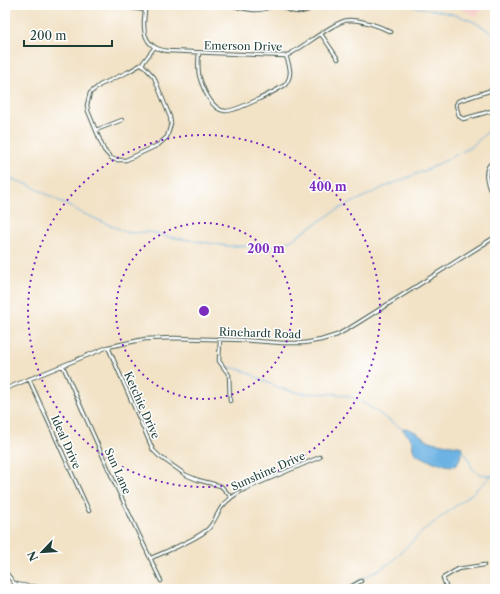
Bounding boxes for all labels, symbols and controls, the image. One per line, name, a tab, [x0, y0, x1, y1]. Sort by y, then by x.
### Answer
scale bar	[24, 22, 112, 48]
text: 200 m	[30, 28, 67, 43]
street label: Emerson Drive	[204, 38, 282, 54]
text: 400 m	[309, 179, 347, 194]
text: 200 m	[247, 241, 285, 256]
centre of rings	[197, 304, 211, 318]
street label: Rinehardt Road	[219, 325, 302, 341]
street label: Ketchie Drive	[121, 369, 163, 441]
street label: Ideal Drive	[48, 413, 84, 471]
street label: Sun Lane	[102, 446, 134, 496]
street label: Sunshine Drive	[229, 448, 307, 494]
north arrow	[22, 532, 62, 572]
text: N	[24, 549, 41, 564]

